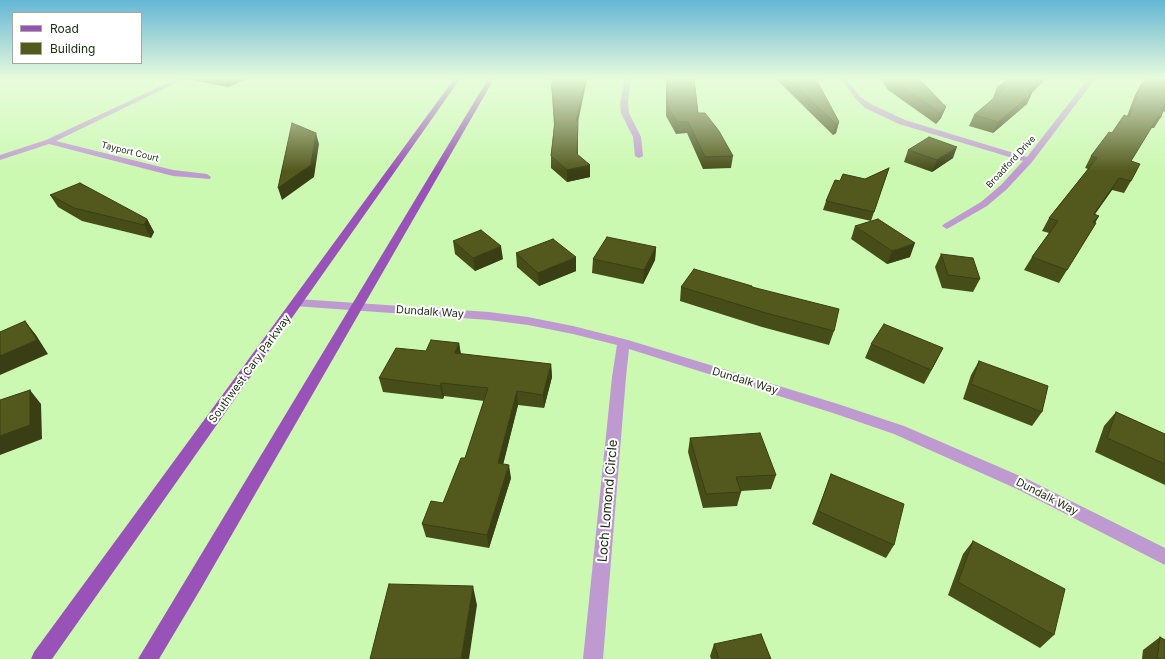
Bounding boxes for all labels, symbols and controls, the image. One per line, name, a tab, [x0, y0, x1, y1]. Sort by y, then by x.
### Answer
legend	[12, 12, 142, 64]
text: Road	[50, 21, 79, 36]
text: Building	[50, 41, 95, 56]
street label: Broadford Drive	[984, 134, 1038, 190]
street label: Tayport Court	[100, 140, 160, 164]
street label: Dundalk Way	[396, 303, 464, 321]
street label: Southwest Cary Parkway	[206, 312, 294, 426]
street label: Dundalk Way	[710, 365, 780, 397]
street label: Loch Lomond Circle	[595, 439, 621, 563]
street label: Dundalk Way	[1014, 476, 1080, 518]

